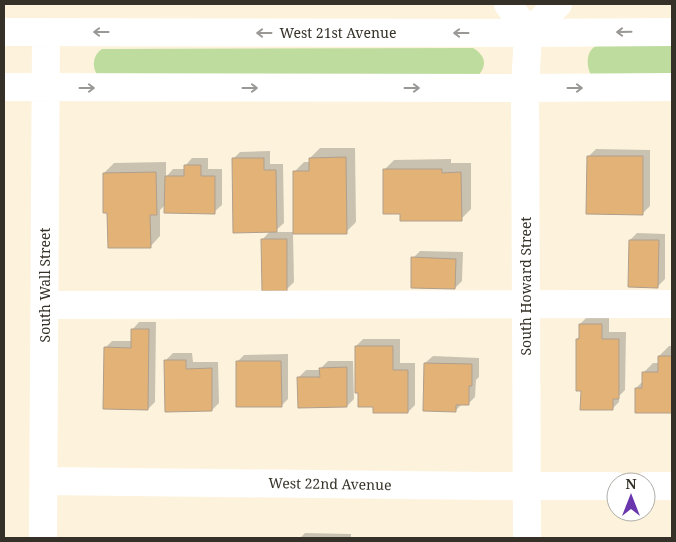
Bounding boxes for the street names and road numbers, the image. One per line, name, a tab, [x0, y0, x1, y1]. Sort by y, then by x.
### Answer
street label: West 21st Avenue	[280, 23, 396, 42]
street label: South Howard Street	[516, 216, 535, 356]
street label: South Wall Street	[35, 227, 54, 342]
street label: West 22nd Avenue	[268, 473, 392, 494]

